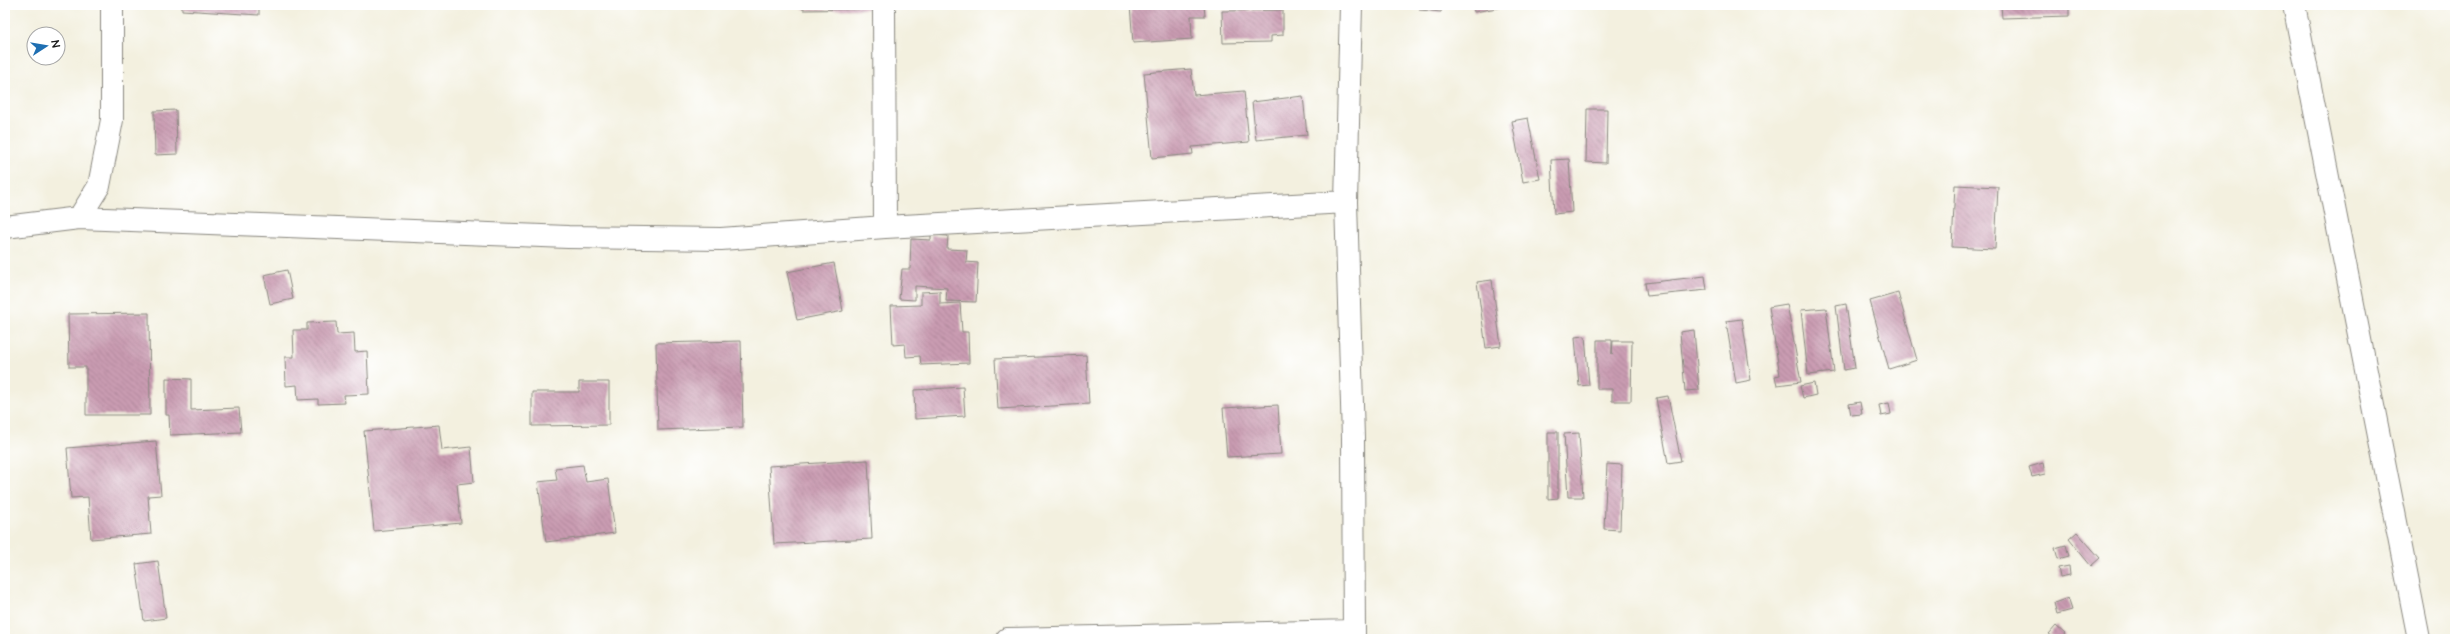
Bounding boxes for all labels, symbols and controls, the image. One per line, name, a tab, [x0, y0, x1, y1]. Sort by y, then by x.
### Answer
north arrow	[26, 26, 66, 66]
text: N	[47, 39, 63, 49]

